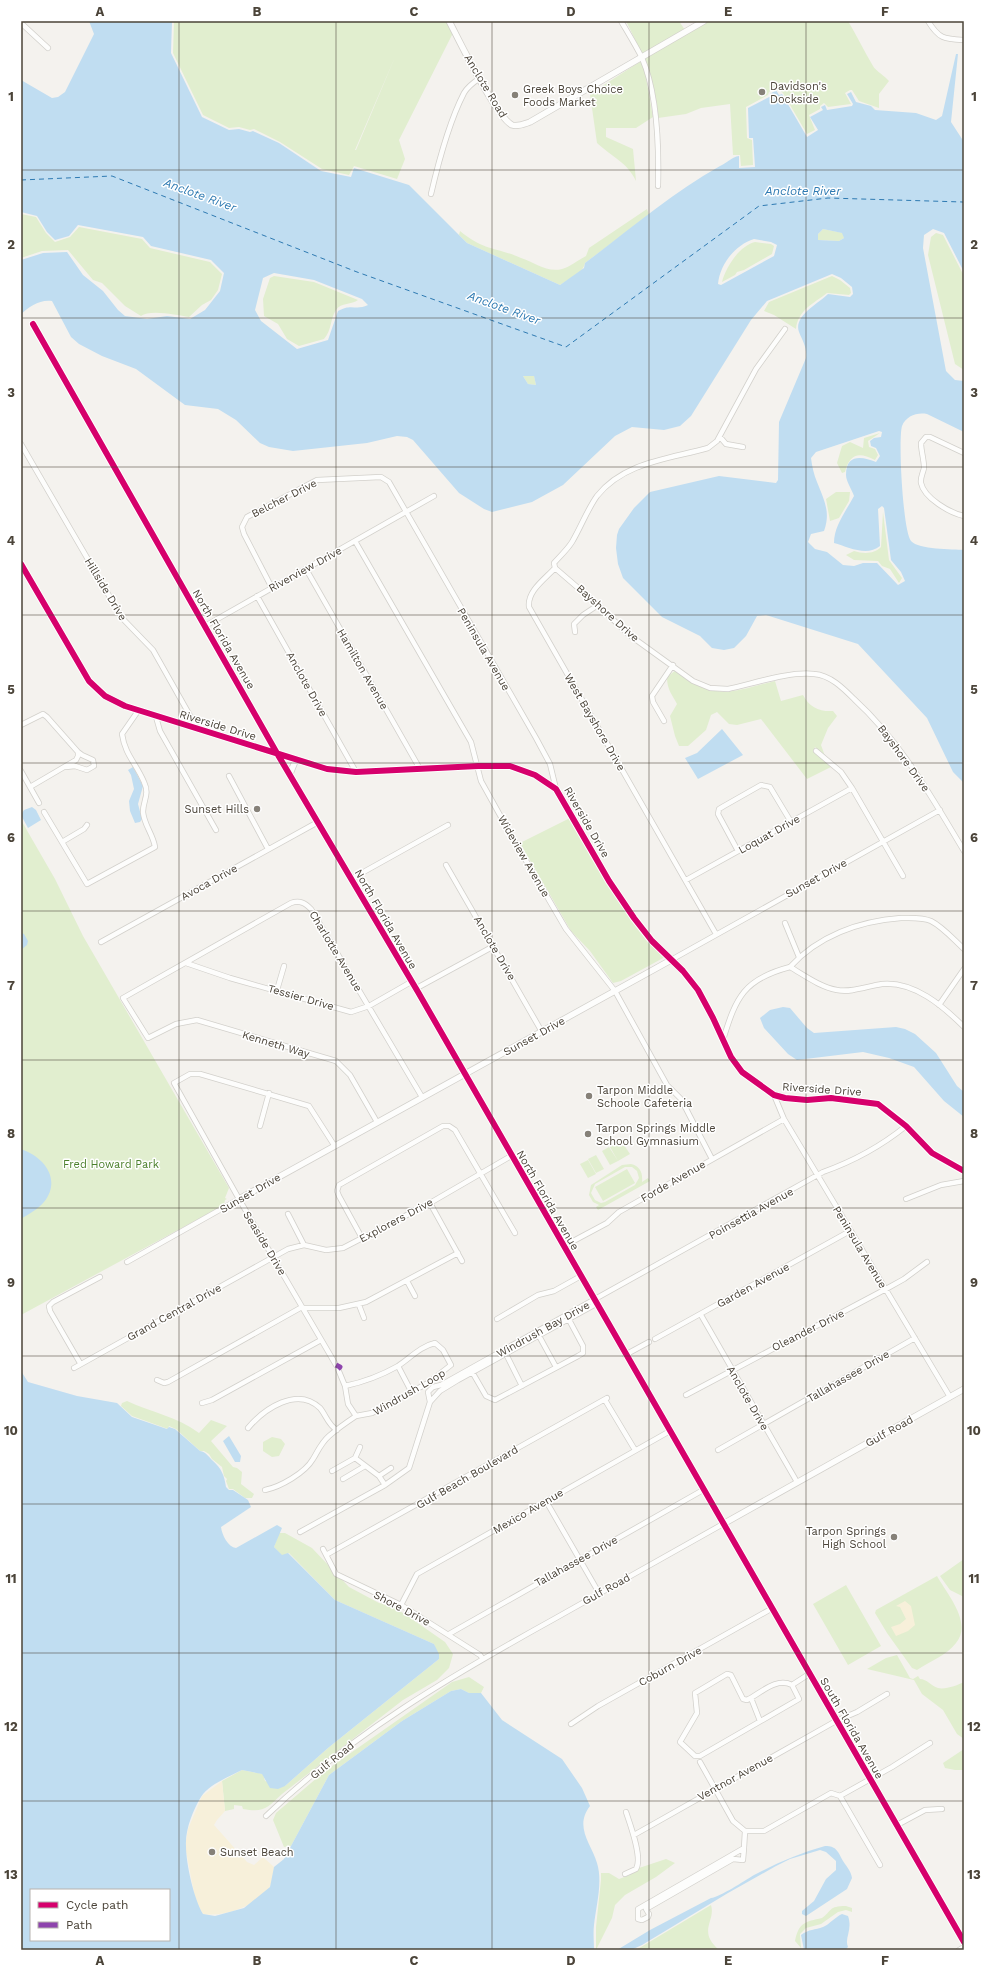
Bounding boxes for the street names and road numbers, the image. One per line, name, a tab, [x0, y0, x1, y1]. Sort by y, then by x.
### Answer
street label: Anclote Road	[462, 52, 510, 120]
street label: Belcher Drive	[249, 476, 319, 520]
street label: Riverview Drive	[266, 544, 344, 595]
street label: Hillside Drive	[82, 556, 129, 623]
street label: Bayshore Drive	[574, 582, 642, 645]
street label: North Florida Avenue	[190, 587, 257, 691]
street label: Peninsula Avenue	[455, 605, 513, 693]
street label: Hamilton Avenue	[334, 627, 391, 712]
street label: Anclote Drive	[283, 650, 330, 719]
street label: West Bayshore Drive	[561, 671, 628, 773]
street label: Riverside Drive	[178, 708, 258, 743]
street label: Bayshore Drive	[875, 722, 932, 794]
street label: Riverside Drive	[561, 785, 612, 860]
street label: Loquat Drive	[736, 812, 802, 857]
street label: Wideview Avenue	[495, 813, 552, 900]
street label: Sunset Drive	[783, 856, 849, 901]
street label: Avoca Drive	[179, 862, 240, 903]
street label: North Florida Avenue	[352, 867, 419, 971]
street label: Charlotte Avenue	[306, 908, 365, 994]
street label: Anclote Drive	[471, 914, 518, 983]
street label: Tessier Drive	[266, 982, 335, 1013]
street label: Sunset Drive	[501, 1014, 567, 1059]
street label: Kenneth Way	[241, 1028, 311, 1061]
street label: Riverside Drive	[782, 1080, 862, 1099]
street label: North Florida Avenue	[514, 1148, 581, 1252]
street label: Forde Avenue	[639, 1158, 708, 1205]
street label: Sunset Drive	[217, 1171, 283, 1216]
street label: Poinsettia Avenue	[707, 1185, 796, 1242]
street label: Explorers Drive	[357, 1196, 435, 1245]
street label: Peninsula Avenue	[830, 1204, 889, 1291]
street label: Seaside Drive	[240, 1209, 289, 1278]
street label: Garden Avenue	[715, 1260, 792, 1311]
street label: Grand Central Drive	[125, 1281, 224, 1344]
street label: Windrush Bay Drive	[494, 1298, 592, 1360]
street label: Oleander Drive	[770, 1307, 847, 1354]
street label: Tallahassee Drive	[805, 1348, 892, 1405]
street label: Anclote Drive	[724, 1364, 771, 1433]
street label: Windrush Loop	[371, 1366, 448, 1418]
street label: Gulf Road	[863, 1413, 915, 1450]
street label: Gulf Beach Boulevard	[414, 1443, 520, 1512]
street label: Mexico Avenue	[491, 1486, 566, 1537]
street label: Tallahassee Drive	[532, 1533, 620, 1590]
street label: Gulf Road	[580, 1571, 632, 1608]
street label: Shore Drive	[371, 1588, 432, 1629]
street label: Coburn Drive	[636, 1644, 704, 1689]
street label: South Florida Avenue	[817, 1675, 886, 1781]
street label: Gulf Road	[308, 1739, 357, 1782]
street label: Ventnor Avenue	[695, 1751, 775, 1804]

